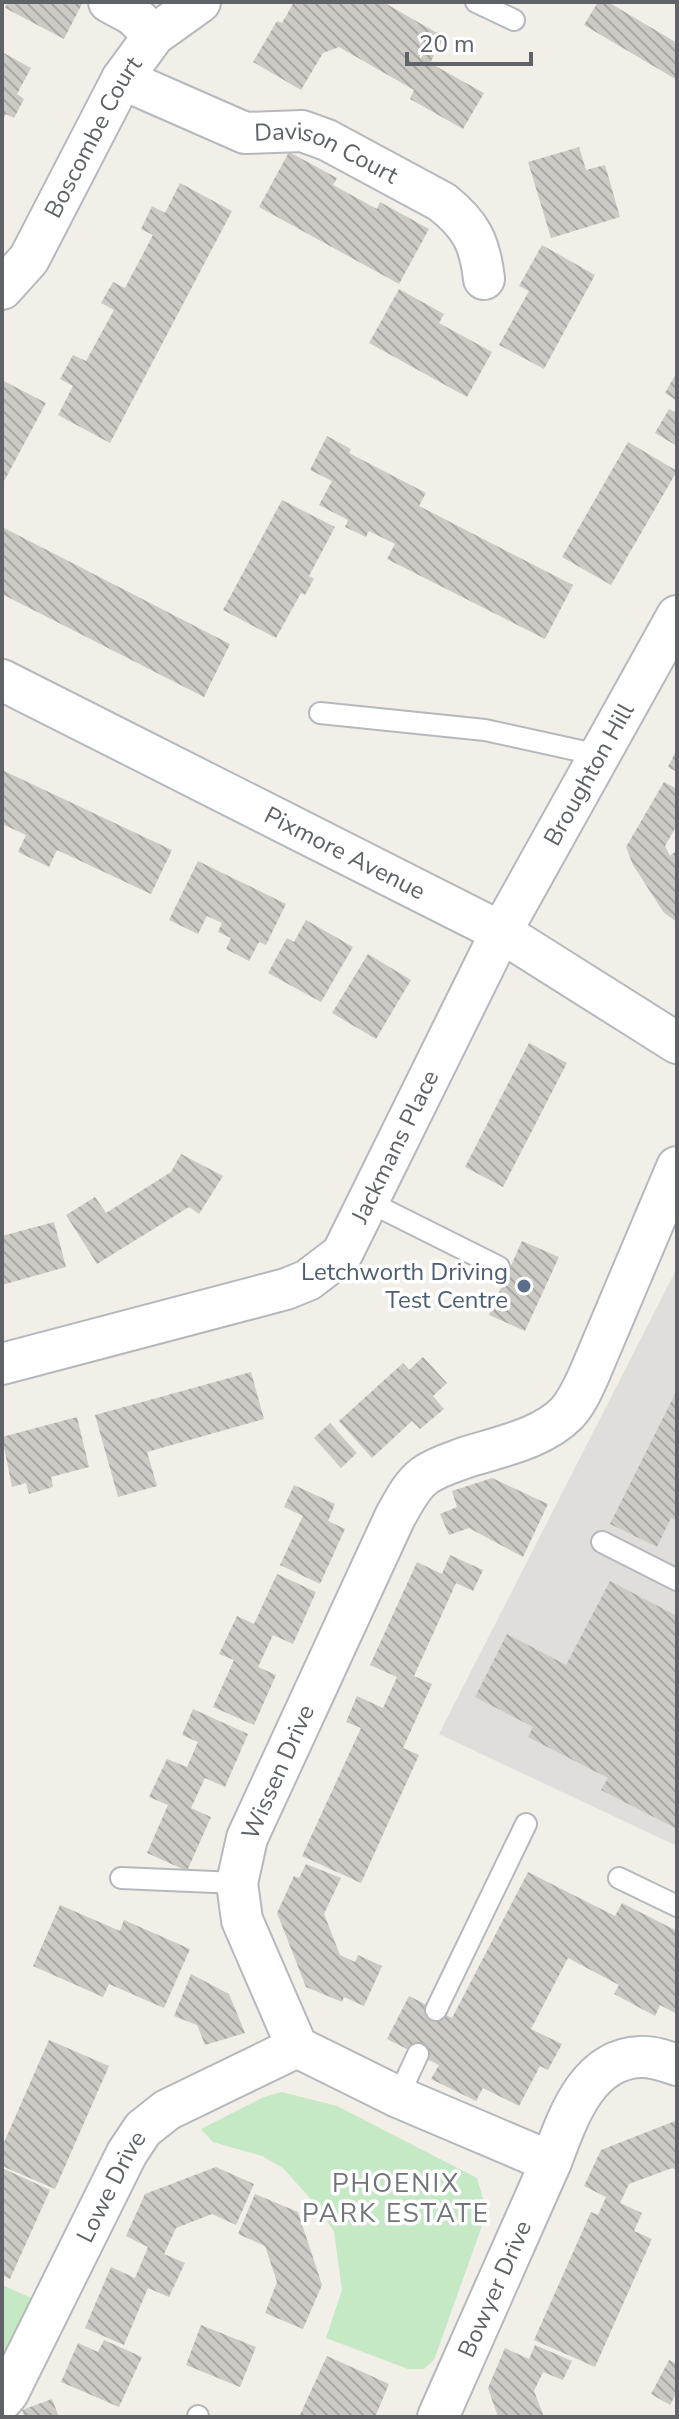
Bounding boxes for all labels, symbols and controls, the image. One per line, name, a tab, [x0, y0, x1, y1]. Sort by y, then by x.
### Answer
scale bar	[407, 16, 531, 66]
text: 20 m	[419, 28, 475, 60]
street label: Boscombe Court	[37, 49, 150, 223]
street label: Davison Court	[254, 115, 404, 192]
street label: Broughton Hill	[536, 697, 641, 851]
street label: Pixmore Avenue	[259, 799, 431, 907]
street label: Jackmans Place	[343, 1065, 446, 1230]
place label: Letchworth Driving Test Centre	[301, 1256, 508, 1316]
marker: Letchworth Driving Test Centre	[515, 1277, 533, 1295]
street label: Wissen Drive	[234, 1699, 322, 1845]
street label: Lowe Drive	[69, 2124, 154, 2248]
district label: PHOENIX PARK ESTATE	[302, 2166, 490, 2231]
street label: Bowyer Drive	[450, 2215, 539, 2363]

